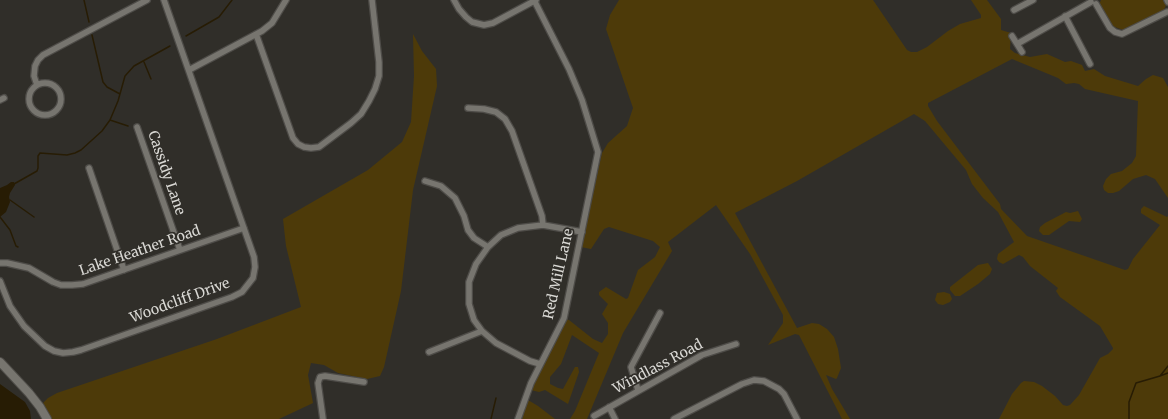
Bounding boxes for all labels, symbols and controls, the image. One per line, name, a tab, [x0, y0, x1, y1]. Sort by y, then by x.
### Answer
street label: Cassidy Lane	[144, 129, 188, 217]
street label: Lake Heather Road	[77, 222, 203, 280]
street label: Red Mill Lane	[540, 227, 578, 321]
street label: Woodcliff Drive	[128, 275, 232, 327]
street label: Windlass Road	[610, 336, 706, 398]

